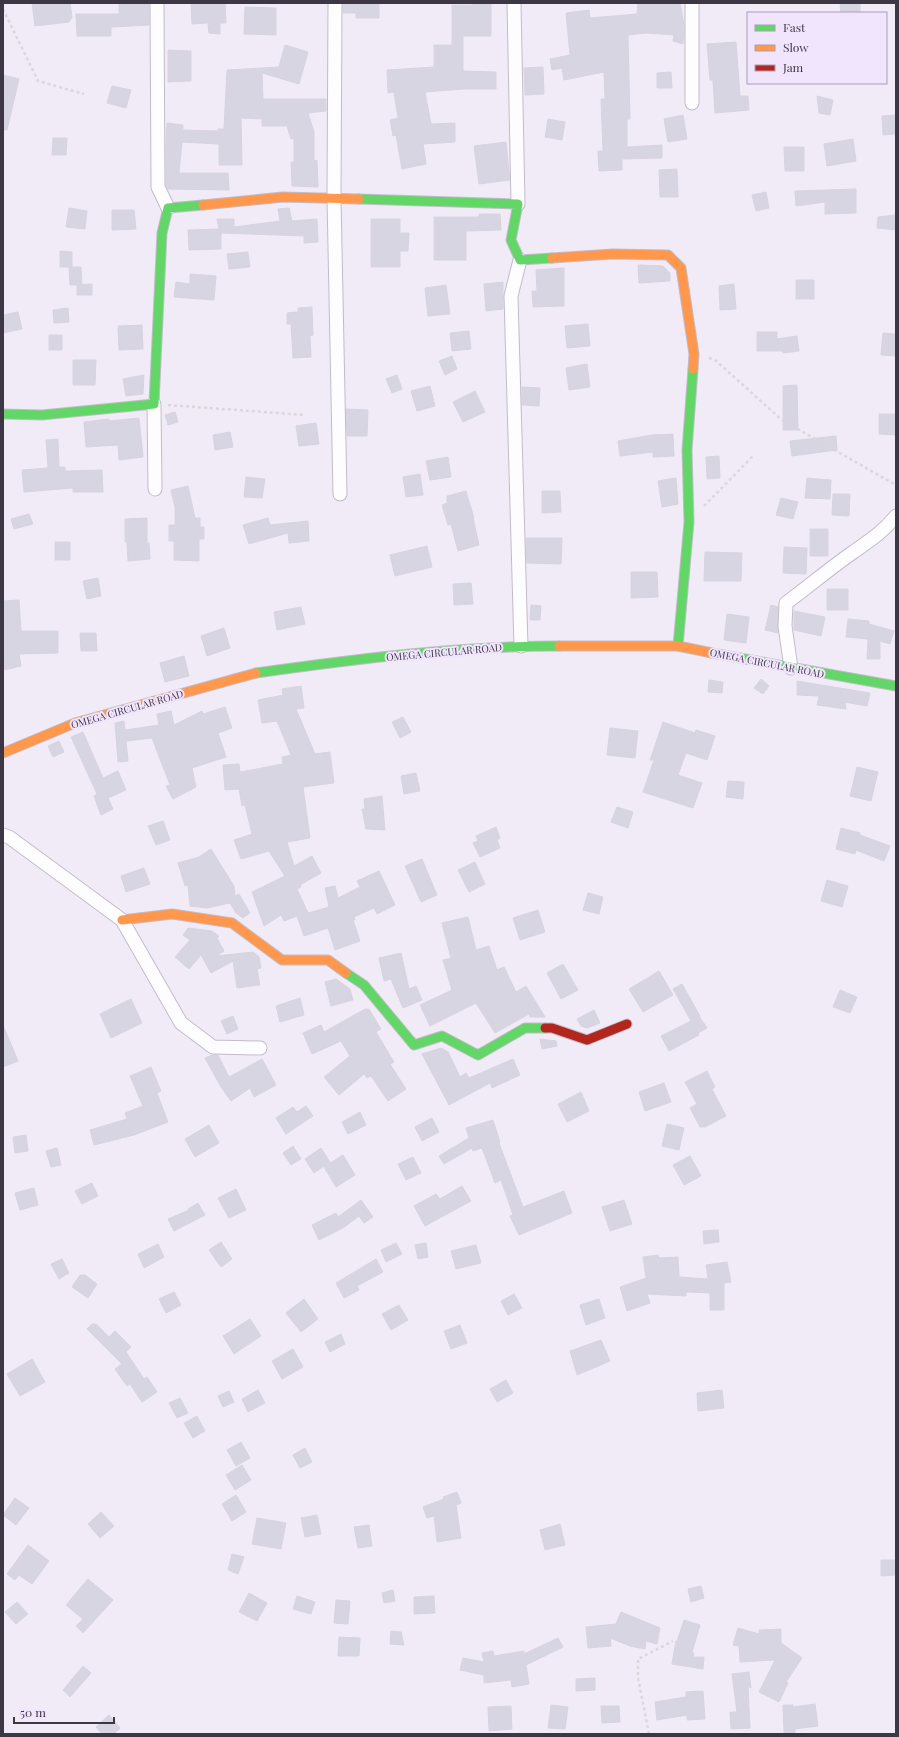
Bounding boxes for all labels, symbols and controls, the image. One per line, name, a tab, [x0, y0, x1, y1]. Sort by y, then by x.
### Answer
legend	[747, 12, 887, 84]
text: Fast	[783, 19, 806, 35]
text: Slow	[783, 39, 809, 55]
text: Jam	[782, 59, 804, 75]
street label: OMEGA CIRCULAR ROAD	[385, 640, 503, 664]
street label: OMEGA CIRCULAR ROAD	[709, 645, 825, 681]
street label: OMEGA CIRCULAR ROAD	[69, 686, 185, 732]
scale bar	[14, 1699, 114, 1725]
text: 50 m	[20, 1704, 46, 1720]

